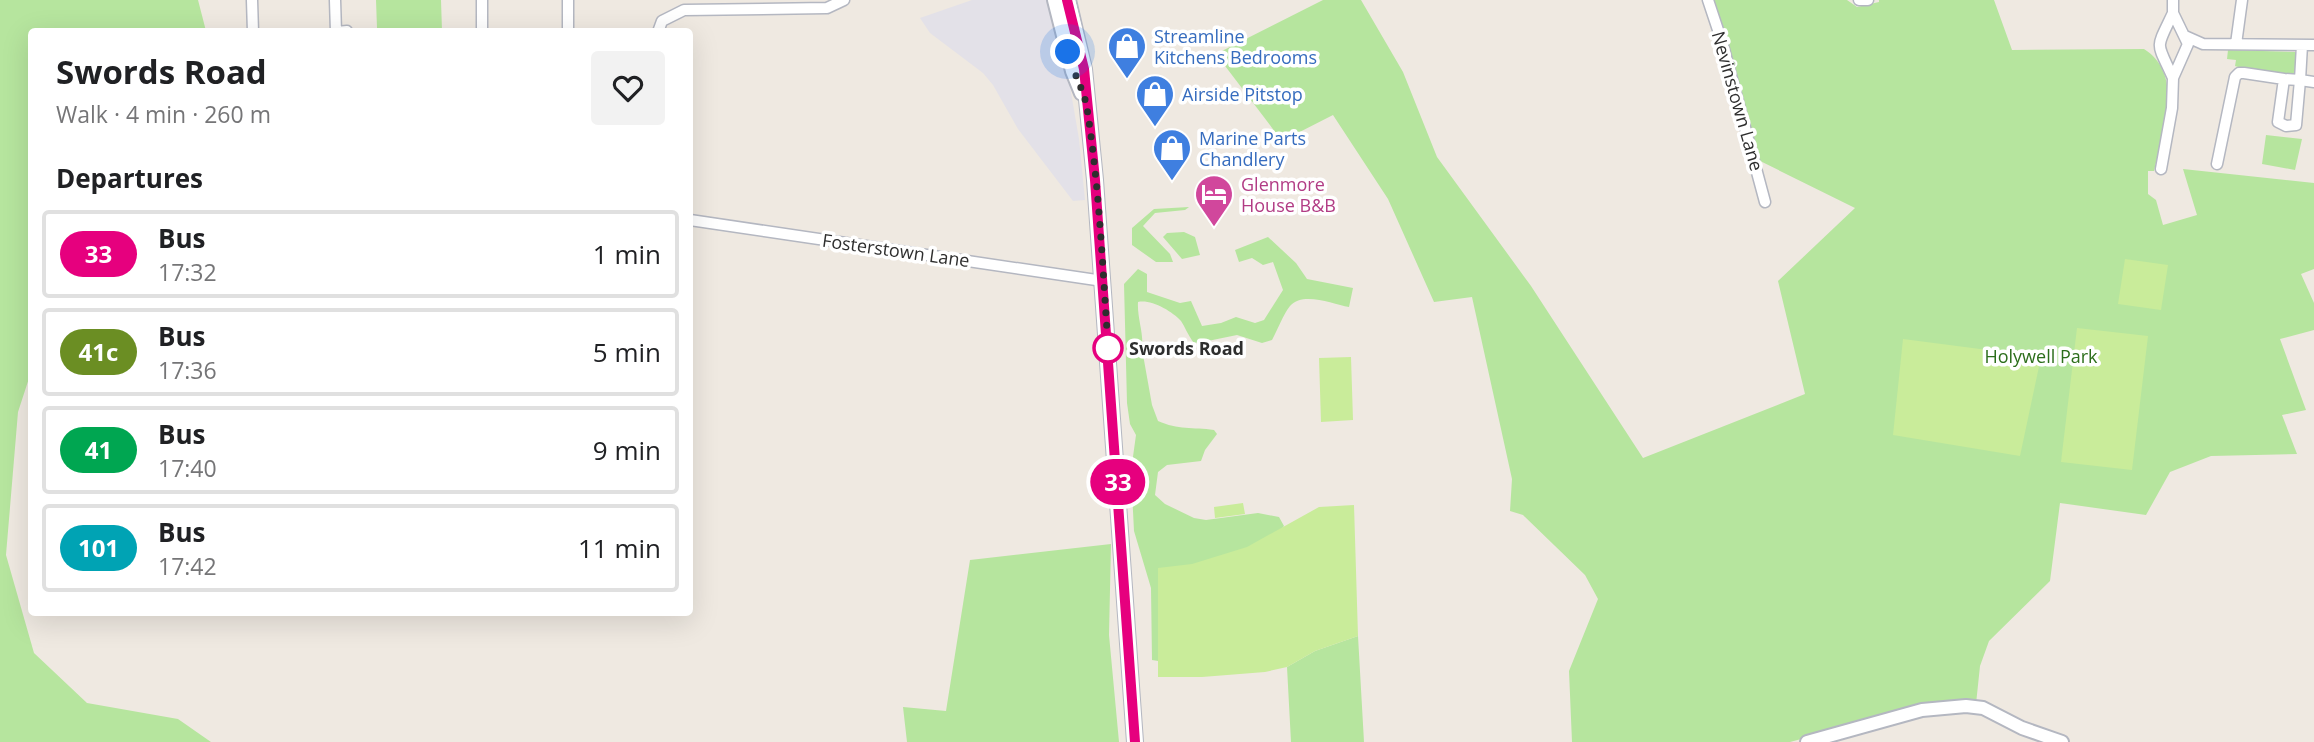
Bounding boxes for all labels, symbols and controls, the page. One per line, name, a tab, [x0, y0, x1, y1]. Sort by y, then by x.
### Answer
place label: Streamline Kitchens Bedrooms	[1154, 24, 1317, 69]
shop icon: Streamline Kitchens Bedrooms	[1106, 25, 1148, 80]
street label: Nevinstown Lane	[1707, 28, 1769, 174]
your location	[1050, 34, 1085, 69]
text: Swords Road	[56, 49, 267, 94]
button: heart	[591, 51, 665, 125]
shop icon: Airside Pitstop	[1134, 73, 1176, 128]
place label: Airside Pitstop	[1182, 82, 1303, 106]
text: Walk · 4 min · 260 m	[56, 98, 271, 130]
place label: Marine Parts Chandlery	[1199, 126, 1306, 171]
shop icon: Marine Parts Chandlery	[1151, 127, 1193, 182]
text: Departures	[56, 160, 203, 196]
place label: Glenmore House B&B	[1241, 172, 1336, 217]
hotel icon: Glenmore House B&B	[1193, 173, 1235, 228]
text: Bus	[158, 220, 205, 256]
street label: Fosterstown Lane	[821, 228, 971, 272]
text: 1 min	[593, 236, 661, 272]
text: 33	[85, 237, 112, 270]
text: 17:32	[158, 256, 217, 288]
text: Bus	[158, 318, 205, 354]
marker: Swords Road	[1093, 333, 1123, 363]
text: 5 min	[593, 334, 661, 370]
text: 41c	[79, 335, 118, 368]
place label: Swords Road	[1129, 336, 1244, 360]
park label: Holywell Park	[1984, 344, 2098, 368]
text: 17:36	[158, 354, 217, 386]
text: Bus	[158, 416, 205, 452]
text: 9 min	[593, 432, 661, 468]
text: 41	[85, 433, 112, 466]
text: 17:40	[158, 452, 217, 484]
line badge: 33	[1086, 459, 1150, 505]
text: 33	[1104, 465, 1132, 498]
text: Bus	[158, 514, 205, 550]
text: 11 min	[578, 530, 661, 566]
text: 101	[78, 531, 119, 564]
text: 17:42	[158, 550, 217, 582]

